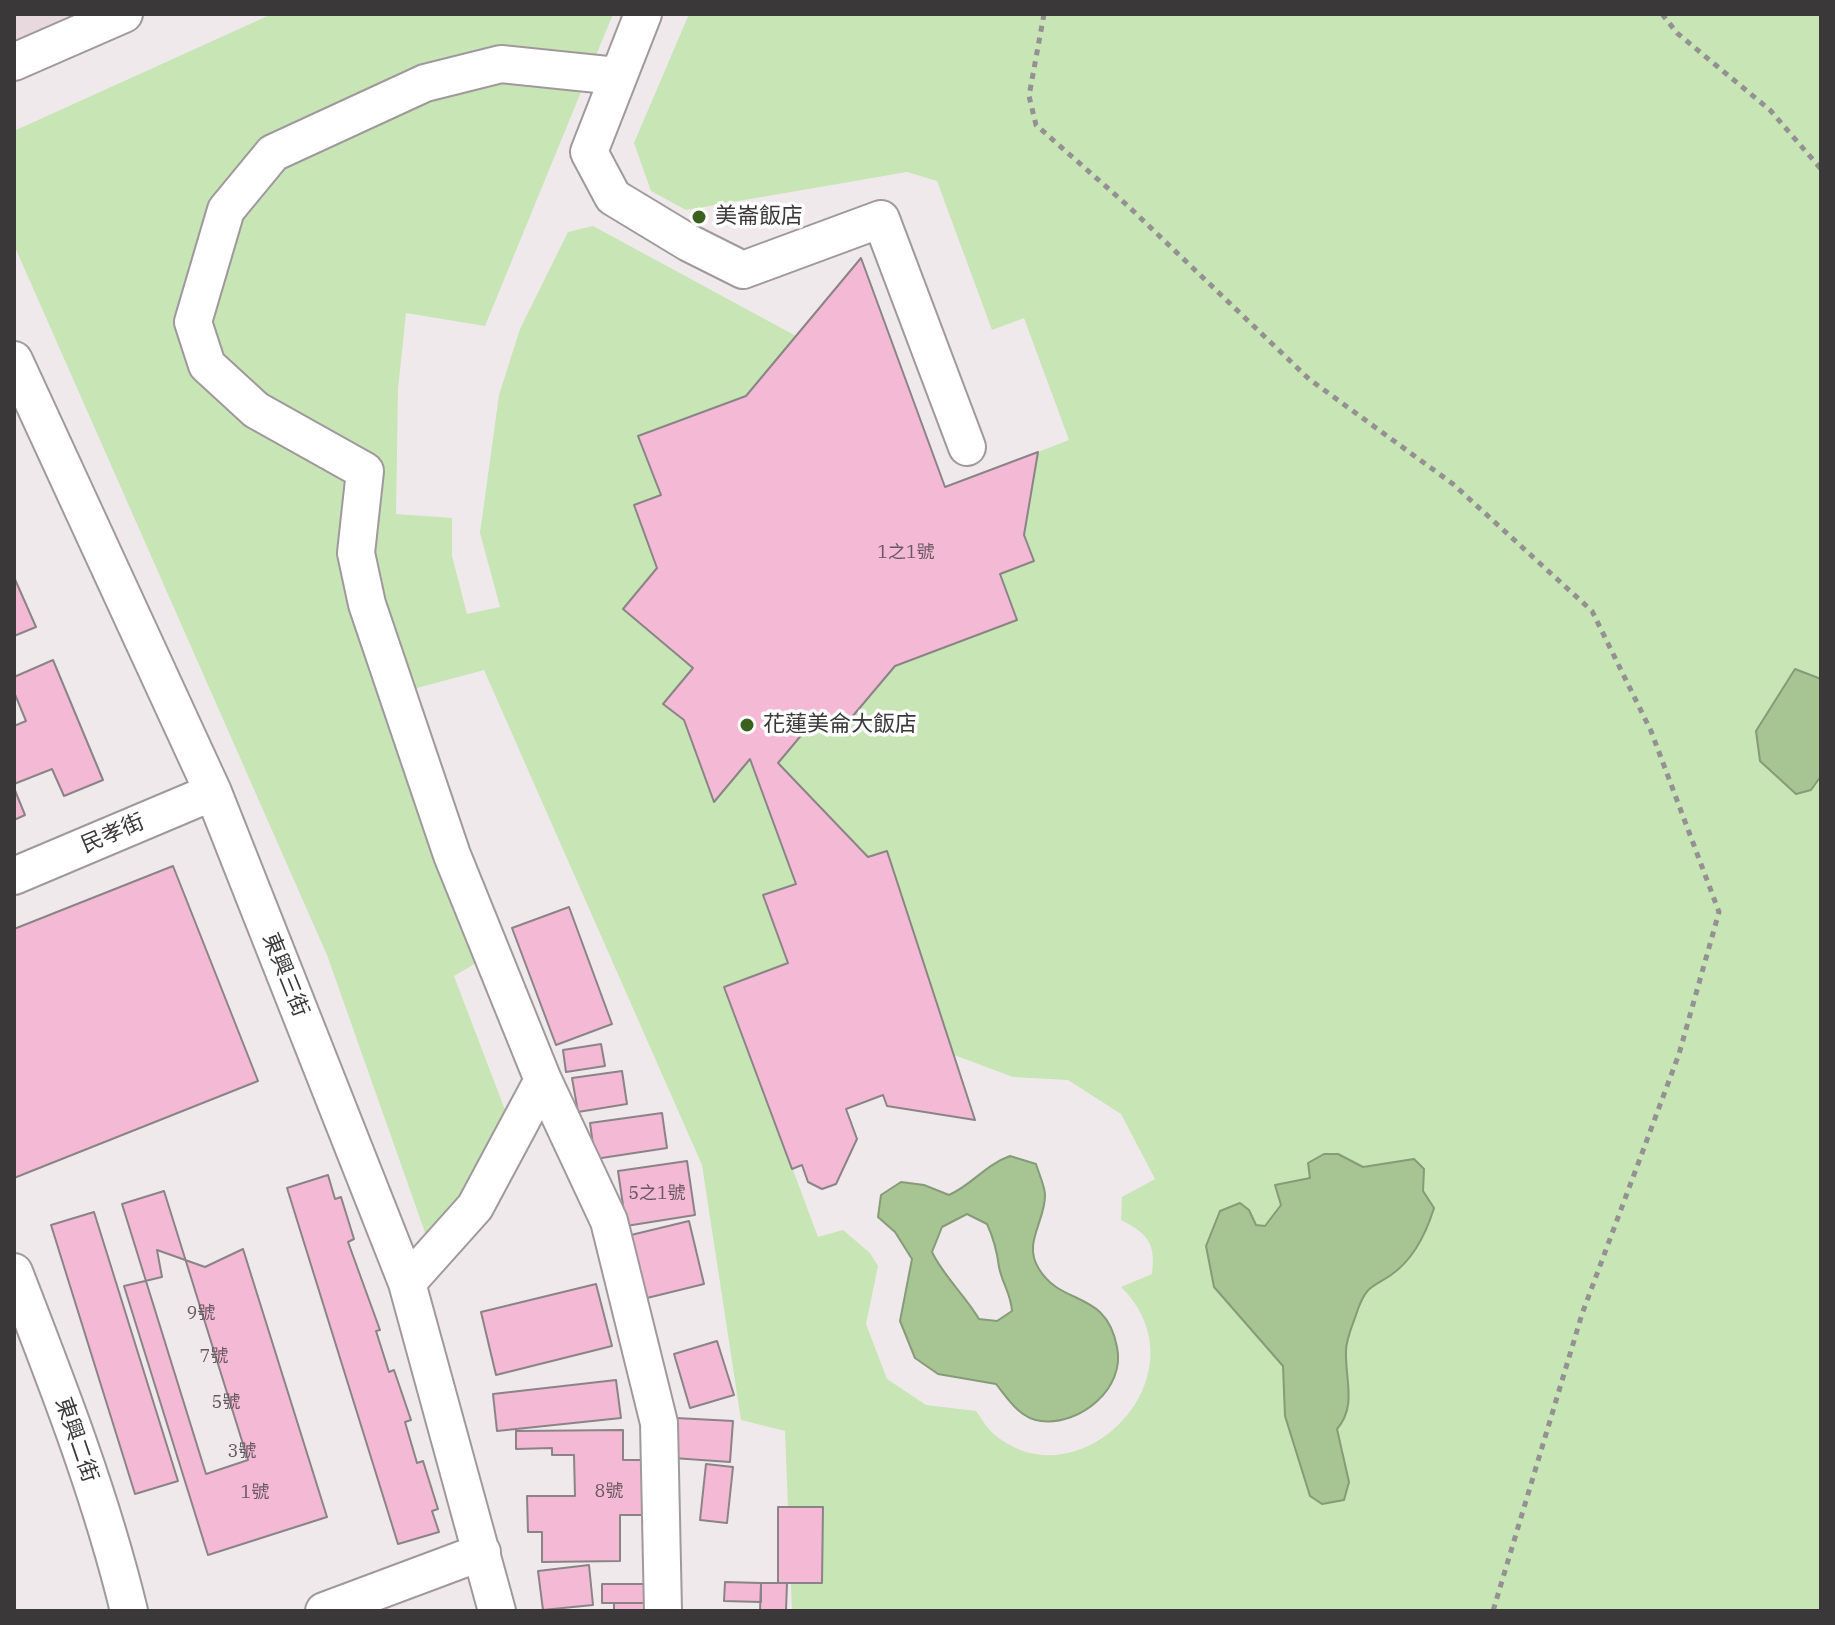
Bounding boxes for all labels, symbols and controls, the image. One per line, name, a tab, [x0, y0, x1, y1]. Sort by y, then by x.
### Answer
place label: 美崙飯店	[715, 204, 803, 230]
marker: 美崙飯店	[690, 208, 708, 226]
house number: 1之1號	[877, 542, 935, 564]
place label: 花蓮美侖大飯店	[763, 712, 917, 738]
marker: 花蓮美侖大飯店	[738, 716, 756, 734]
street label: 民孝街	[77, 809, 149, 859]
street label: 東興三街	[256, 929, 314, 1021]
house number: 5之1號	[628, 1183, 686, 1205]
house number: 9號	[187, 1303, 215, 1325]
house number: 7號	[200, 1346, 228, 1368]
house number: 5號	[212, 1392, 240, 1414]
street label: 東興二街	[49, 1394, 103, 1486]
house number: 3號	[228, 1441, 256, 1463]
house number: 8號	[595, 1481, 623, 1503]
house number: 1號	[241, 1482, 269, 1504]

